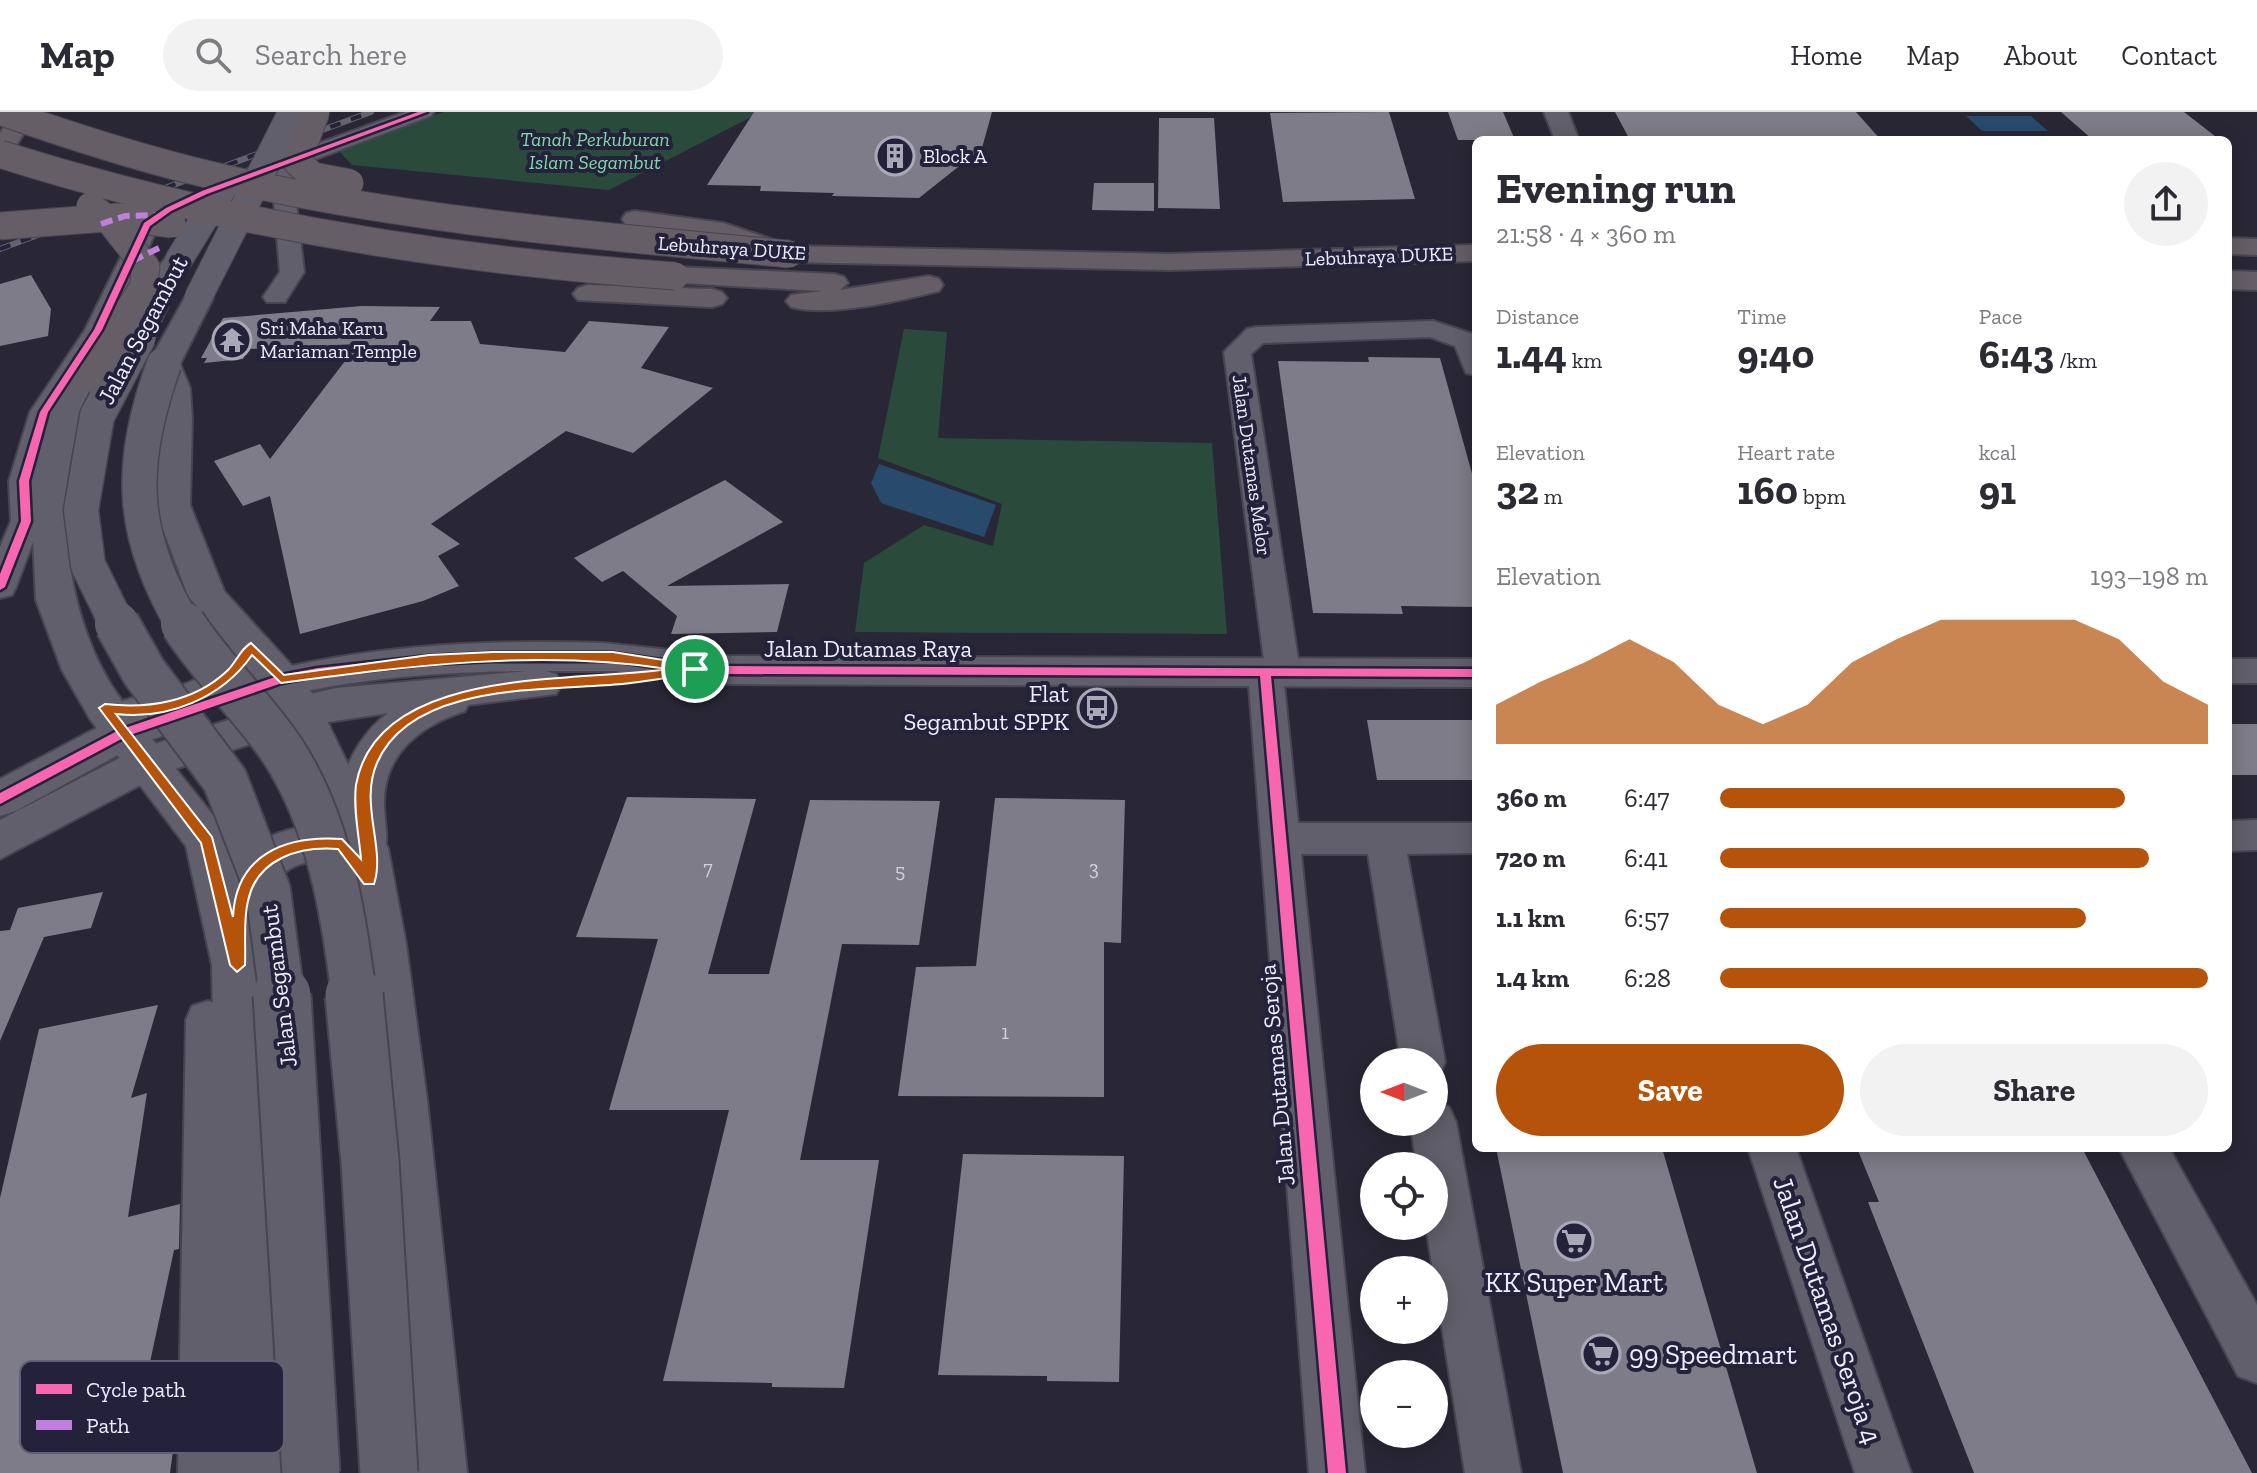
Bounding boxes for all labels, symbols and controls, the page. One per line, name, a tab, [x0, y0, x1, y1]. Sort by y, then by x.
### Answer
search box	[163, 19, 723, 91]
text: Map	[40, 32, 115, 78]
icon: search	[191, 33, 235, 77]
text: Search here	[255, 37, 407, 73]
text: Home	[1790, 39, 1862, 72]
text: Map	[1906, 39, 1960, 72]
text: About	[2004, 39, 2077, 72]
text: Contact	[2121, 39, 2217, 72]
park label: Tanah Perkuburan Islam Segambut	[520, 127, 670, 174]
building icon: Block A	[874, 135, 916, 177]
place label: Block A	[923, 144, 988, 168]
text: Evening run	[1496, 161, 1736, 214]
button: share	[2124, 162, 2208, 246]
text: 21:58 · 4 × 360 m	[1496, 218, 1676, 250]
street label: Lebuhraya DUKE	[657, 231, 807, 265]
street label: Lebuhraya DUKE	[1304, 241, 1454, 271]
street label: Jalan Segambut	[91, 251, 194, 409]
text: Distance	[1496, 303, 1579, 330]
text: Time	[1737, 303, 1786, 330]
text: Pace	[1979, 303, 2022, 330]
place label: Sri Maha Karu Mariaman Temple	[260, 316, 417, 363]
temple icon: Sri Maha Karu Mariaman Temple	[211, 319, 253, 361]
text: 1.44	[1496, 330, 1567, 378]
text: 9:40	[1737, 330, 1815, 378]
text: 6:43	[1979, 330, 2054, 378]
text: km	[1567, 347, 1602, 374]
text: /km	[2054, 347, 2097, 374]
street label: Jalan Dutamas Melor	[1227, 373, 1277, 557]
text: Elevation	[1496, 439, 1585, 466]
text: Heart rate	[1737, 439, 1835, 466]
text: kcal	[1979, 439, 2016, 466]
text: 32	[1496, 466, 1539, 514]
text: 160	[1737, 466, 1798, 514]
text: 91	[1979, 466, 2016, 514]
text: m	[1539, 483, 1563, 510]
text: bpm	[1798, 483, 1846, 510]
text: Elevation	[1496, 560, 1601, 592]
text: 193–198 m	[2090, 560, 2208, 592]
street label: Jalan Dutamas Raya	[764, 634, 972, 663]
pin	[661, 635, 729, 703]
icon: arrive	[673, 647, 717, 691]
place label: Flat Segambut SPPK	[903, 679, 1070, 736]
bus stop icon: Flat Segambut SPPK	[1076, 687, 1118, 729]
text: 360 m	[1496, 782, 1566, 814]
text: 6:47	[1624, 782, 1669, 814]
text: 720 m	[1496, 842, 1565, 874]
text: 6:41	[1624, 842, 1668, 874]
house number: 7	[703, 856, 713, 880]
house number: 3	[1089, 856, 1099, 880]
house number: 5	[895, 859, 905, 883]
text: 1.1 km	[1496, 902, 1565, 934]
text: 6:57	[1624, 902, 1669, 934]
street label: Jalan Segambut	[254, 903, 303, 1069]
text: 1.4 km	[1496, 962, 1569, 994]
text: 6:28	[1624, 962, 1671, 994]
street label: Jalan Dutamas Seroja	[1252, 963, 1301, 1187]
house number: 1	[1001, 1020, 1009, 1044]
button: Save	[1496, 1044, 1844, 1136]
button: Share	[1860, 1044, 2208, 1136]
north arrow	[1360, 1048, 1448, 1136]
map controls	[1360, 1048, 1448, 1448]
button: locate	[1360, 1152, 1448, 1240]
street label: Jalan Dutamas Seroja 4	[1766, 1172, 1889, 1448]
supermarket icon: KK Super Mart	[1553, 1220, 1595, 1262]
button: +	[1360, 1256, 1448, 1344]
place label: KK Super Mart	[1485, 1266, 1664, 1299]
supermarket icon: 99 Speedmart	[1580, 1333, 1622, 1375]
place label: 99 Speedmart	[1629, 1338, 1798, 1371]
button: −	[1360, 1360, 1448, 1448]
legend	[20, 1361, 284, 1453]
text: Cycle path	[86, 1376, 186, 1403]
text: Path	[86, 1412, 130, 1439]

